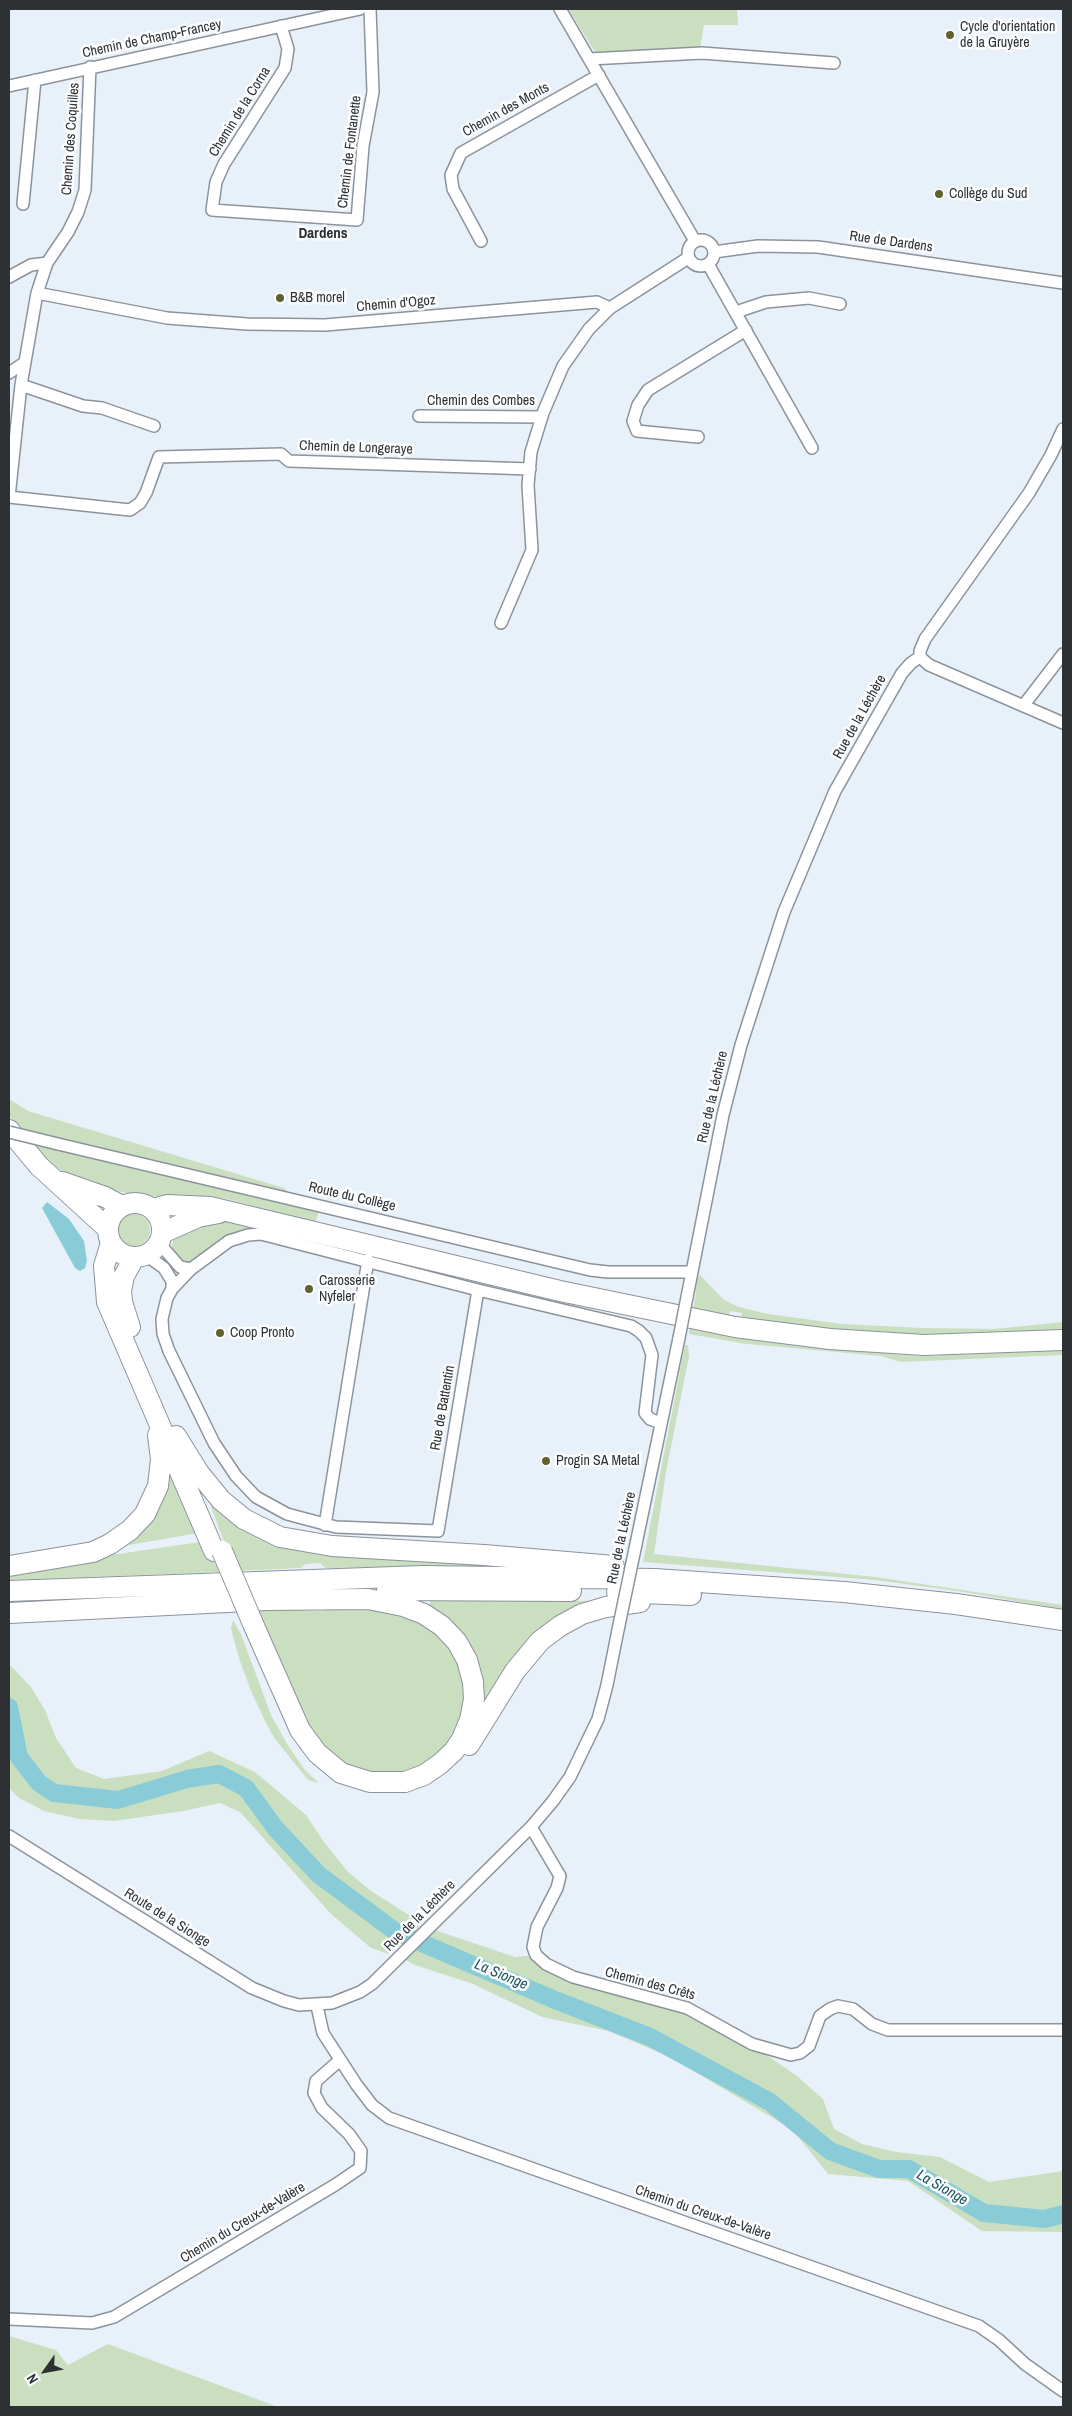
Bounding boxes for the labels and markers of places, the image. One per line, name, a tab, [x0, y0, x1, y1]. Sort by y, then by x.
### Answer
place label: Cycle d'orientation de la Gruyère	[960, 19, 1055, 52]
marker: Cycle d'orientation de la Gruyère	[944, 29, 956, 41]
place label: Collège du Sud	[949, 186, 1027, 202]
marker: Collège du Sud	[933, 188, 945, 200]
place label: B&B morel	[290, 290, 345, 306]
marker: B&B morel	[274, 292, 286, 304]
place label: Carosserie Nyfeler	[319, 1273, 375, 1305]
marker: Carosserie Nyfeler	[303, 1283, 315, 1295]
place label: Coop Pronto	[230, 1325, 294, 1341]
marker: Coop Pronto	[214, 1327, 226, 1339]
place label: Progin SA Metal	[556, 1453, 640, 1469]
marker: Progin SA Metal	[540, 1455, 552, 1467]

